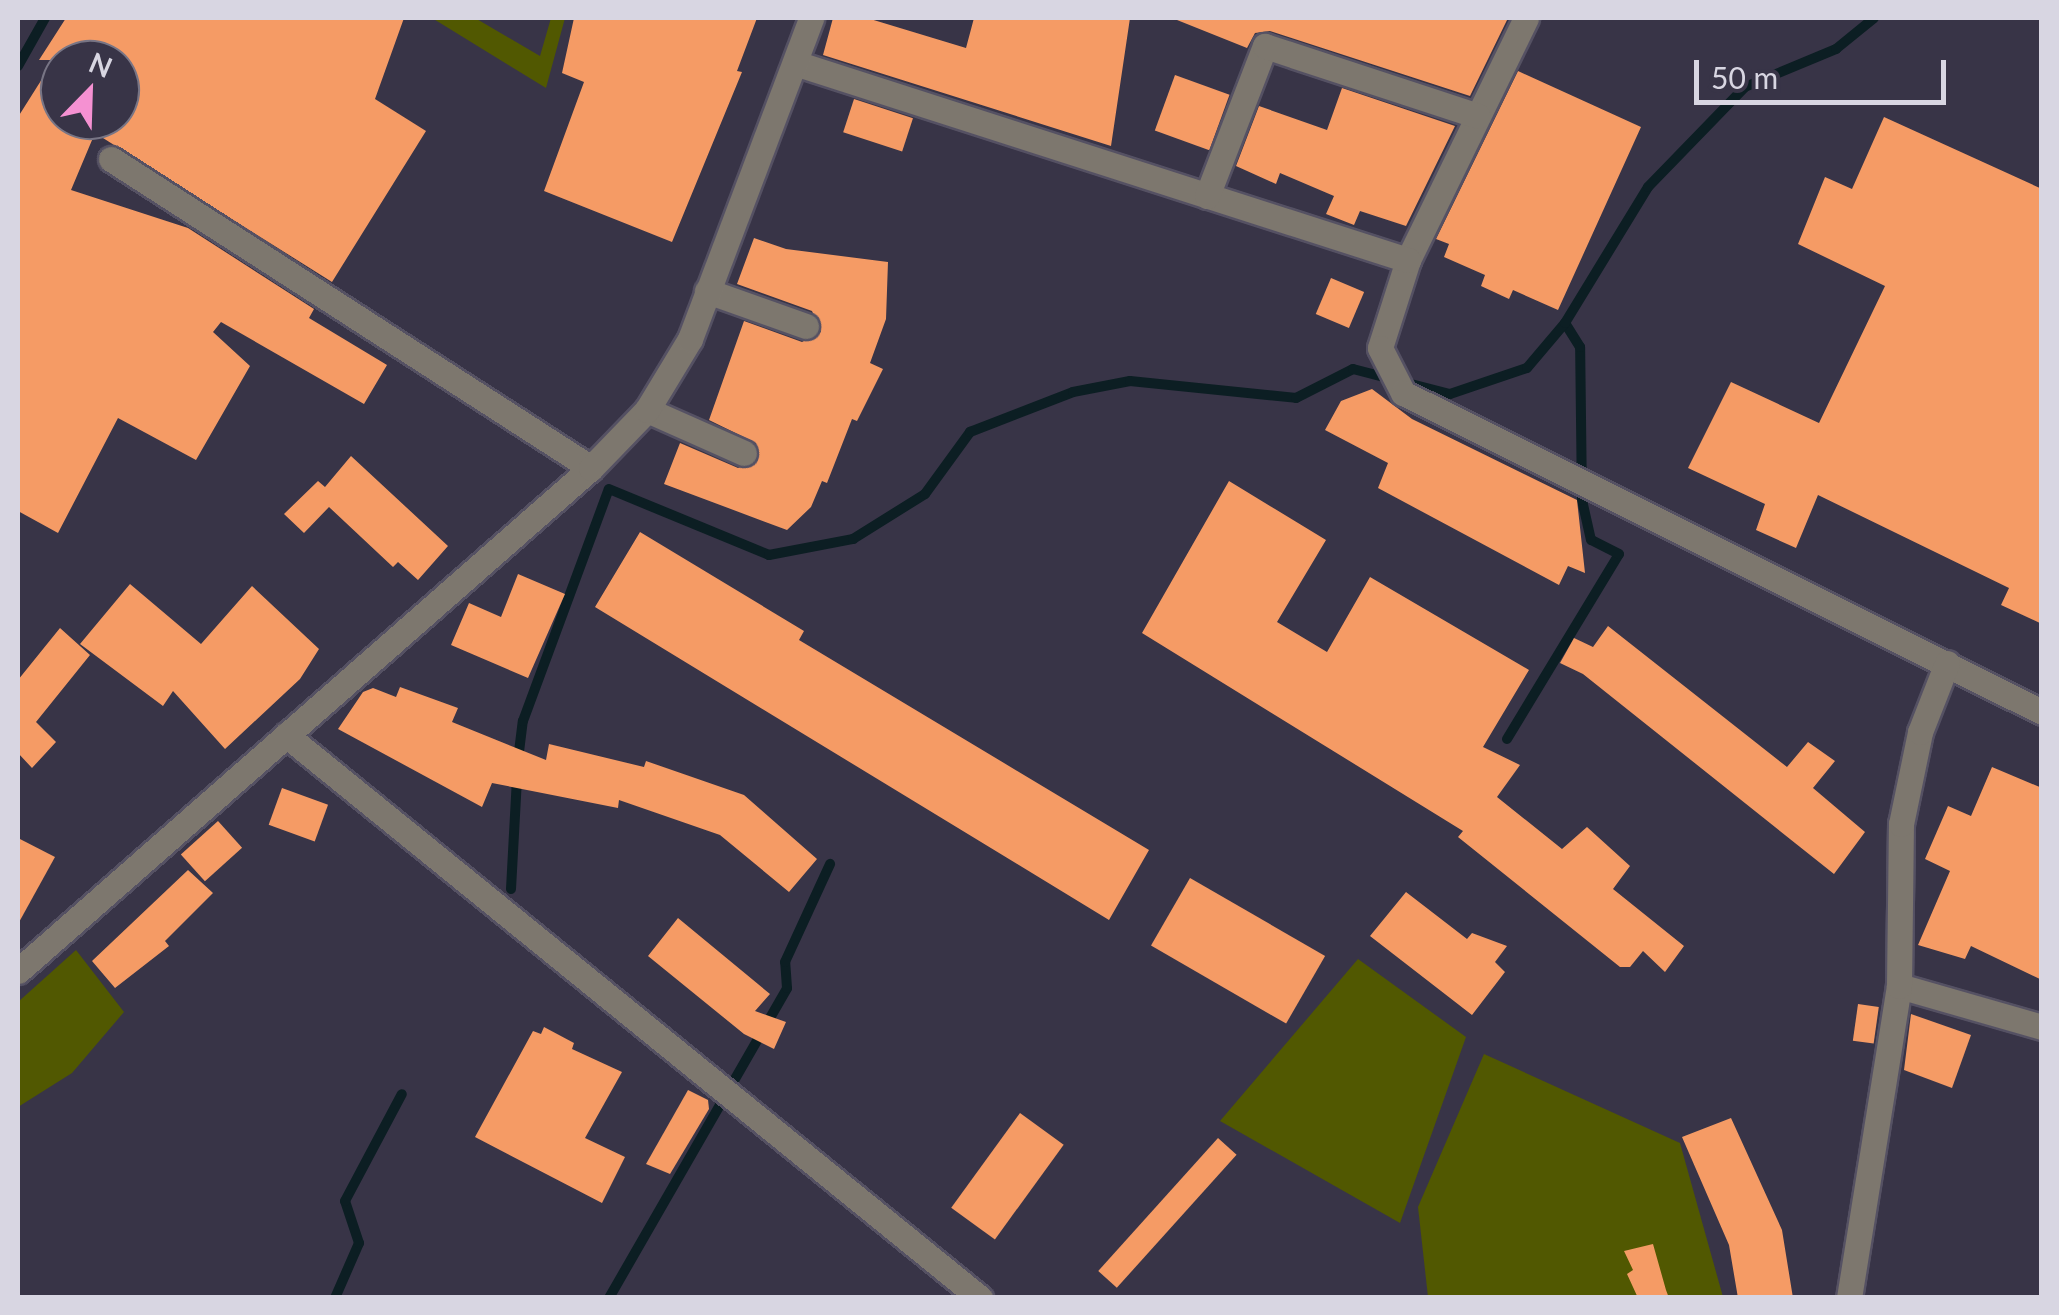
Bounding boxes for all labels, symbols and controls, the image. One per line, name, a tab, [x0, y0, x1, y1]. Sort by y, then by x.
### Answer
north arrow	[40, 40, 140, 140]
scale bar	[1699, 40, 1952, 102]
text: N	[84, 44, 118, 84]
text: 50 m	[1711, 59, 1778, 95]

